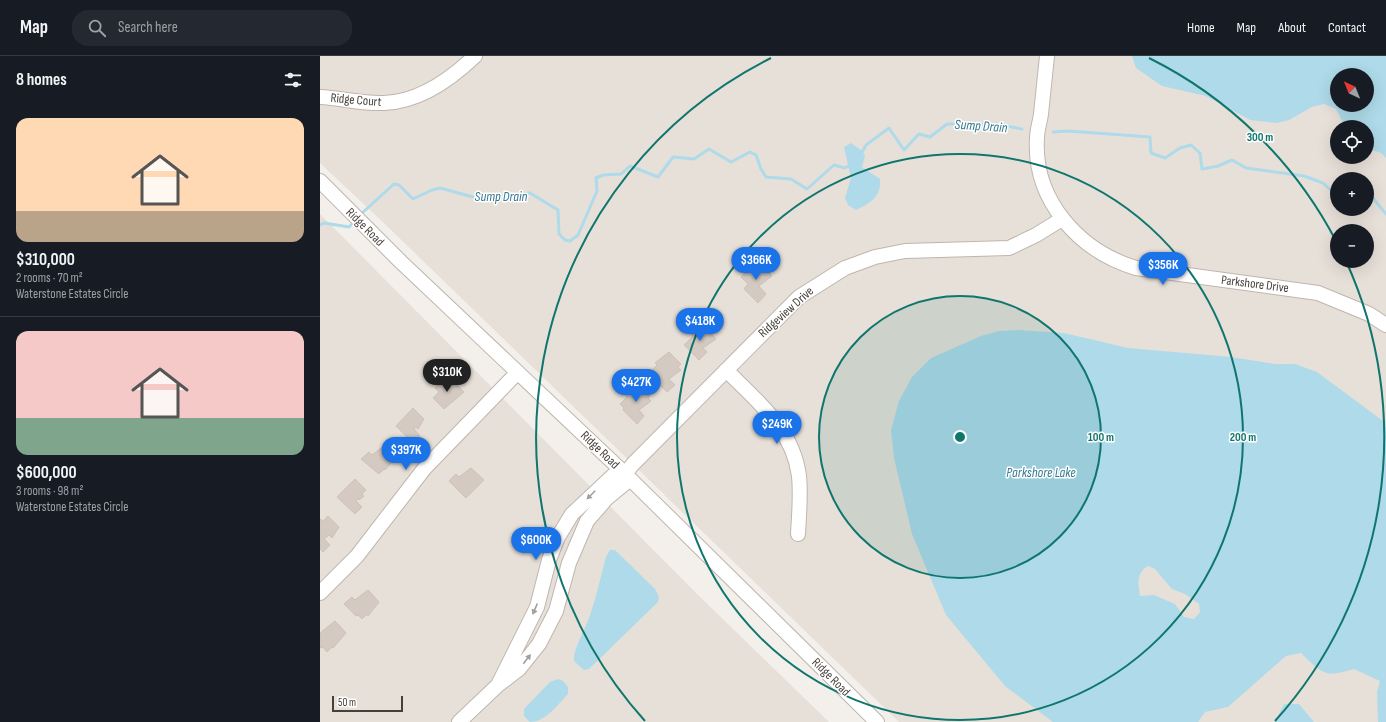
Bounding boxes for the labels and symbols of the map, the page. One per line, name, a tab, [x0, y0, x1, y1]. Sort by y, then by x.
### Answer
north arrow	[1330, 68, 1374, 112]
street label: Ridge Court	[330, 90, 382, 110]
water label: Sump Drain	[954, 116, 1008, 136]
text: 300 m	[1247, 130, 1273, 145]
water label: Sump Drain	[475, 188, 528, 205]
street label: Ridge Road	[342, 204, 388, 250]
pin: $366K	[728, 247, 784, 281]
pin: $356K	[1135, 252, 1191, 286]
street label: Parkshore Drive	[1220, 272, 1290, 296]
street label: Ridgeview Drive	[755, 283, 817, 341]
pin: $418K	[672, 308, 728, 342]
pin: $310K	[419, 359, 475, 393]
pin: $427K	[608, 369, 664, 403]
pin: $249K	[749, 411, 805, 445]
street label: Ridge Road	[577, 428, 623, 472]
centre of rings	[953, 430, 967, 444]
text: 100 m	[1088, 430, 1114, 445]
text: 200 m	[1230, 430, 1256, 445]
pin: $397K	[378, 437, 434, 471]
water label: Parkshore Lake	[1006, 464, 1076, 481]
one-way arrow	[586, 490, 596, 500]
pin: $600K	[508, 527, 564, 561]
one-way arrow	[532, 604, 538, 616]
one-way arrow	[523, 654, 531, 665]
street label: Ridge Road	[808, 654, 854, 700]
scale bar	[332, 694, 403, 713]

